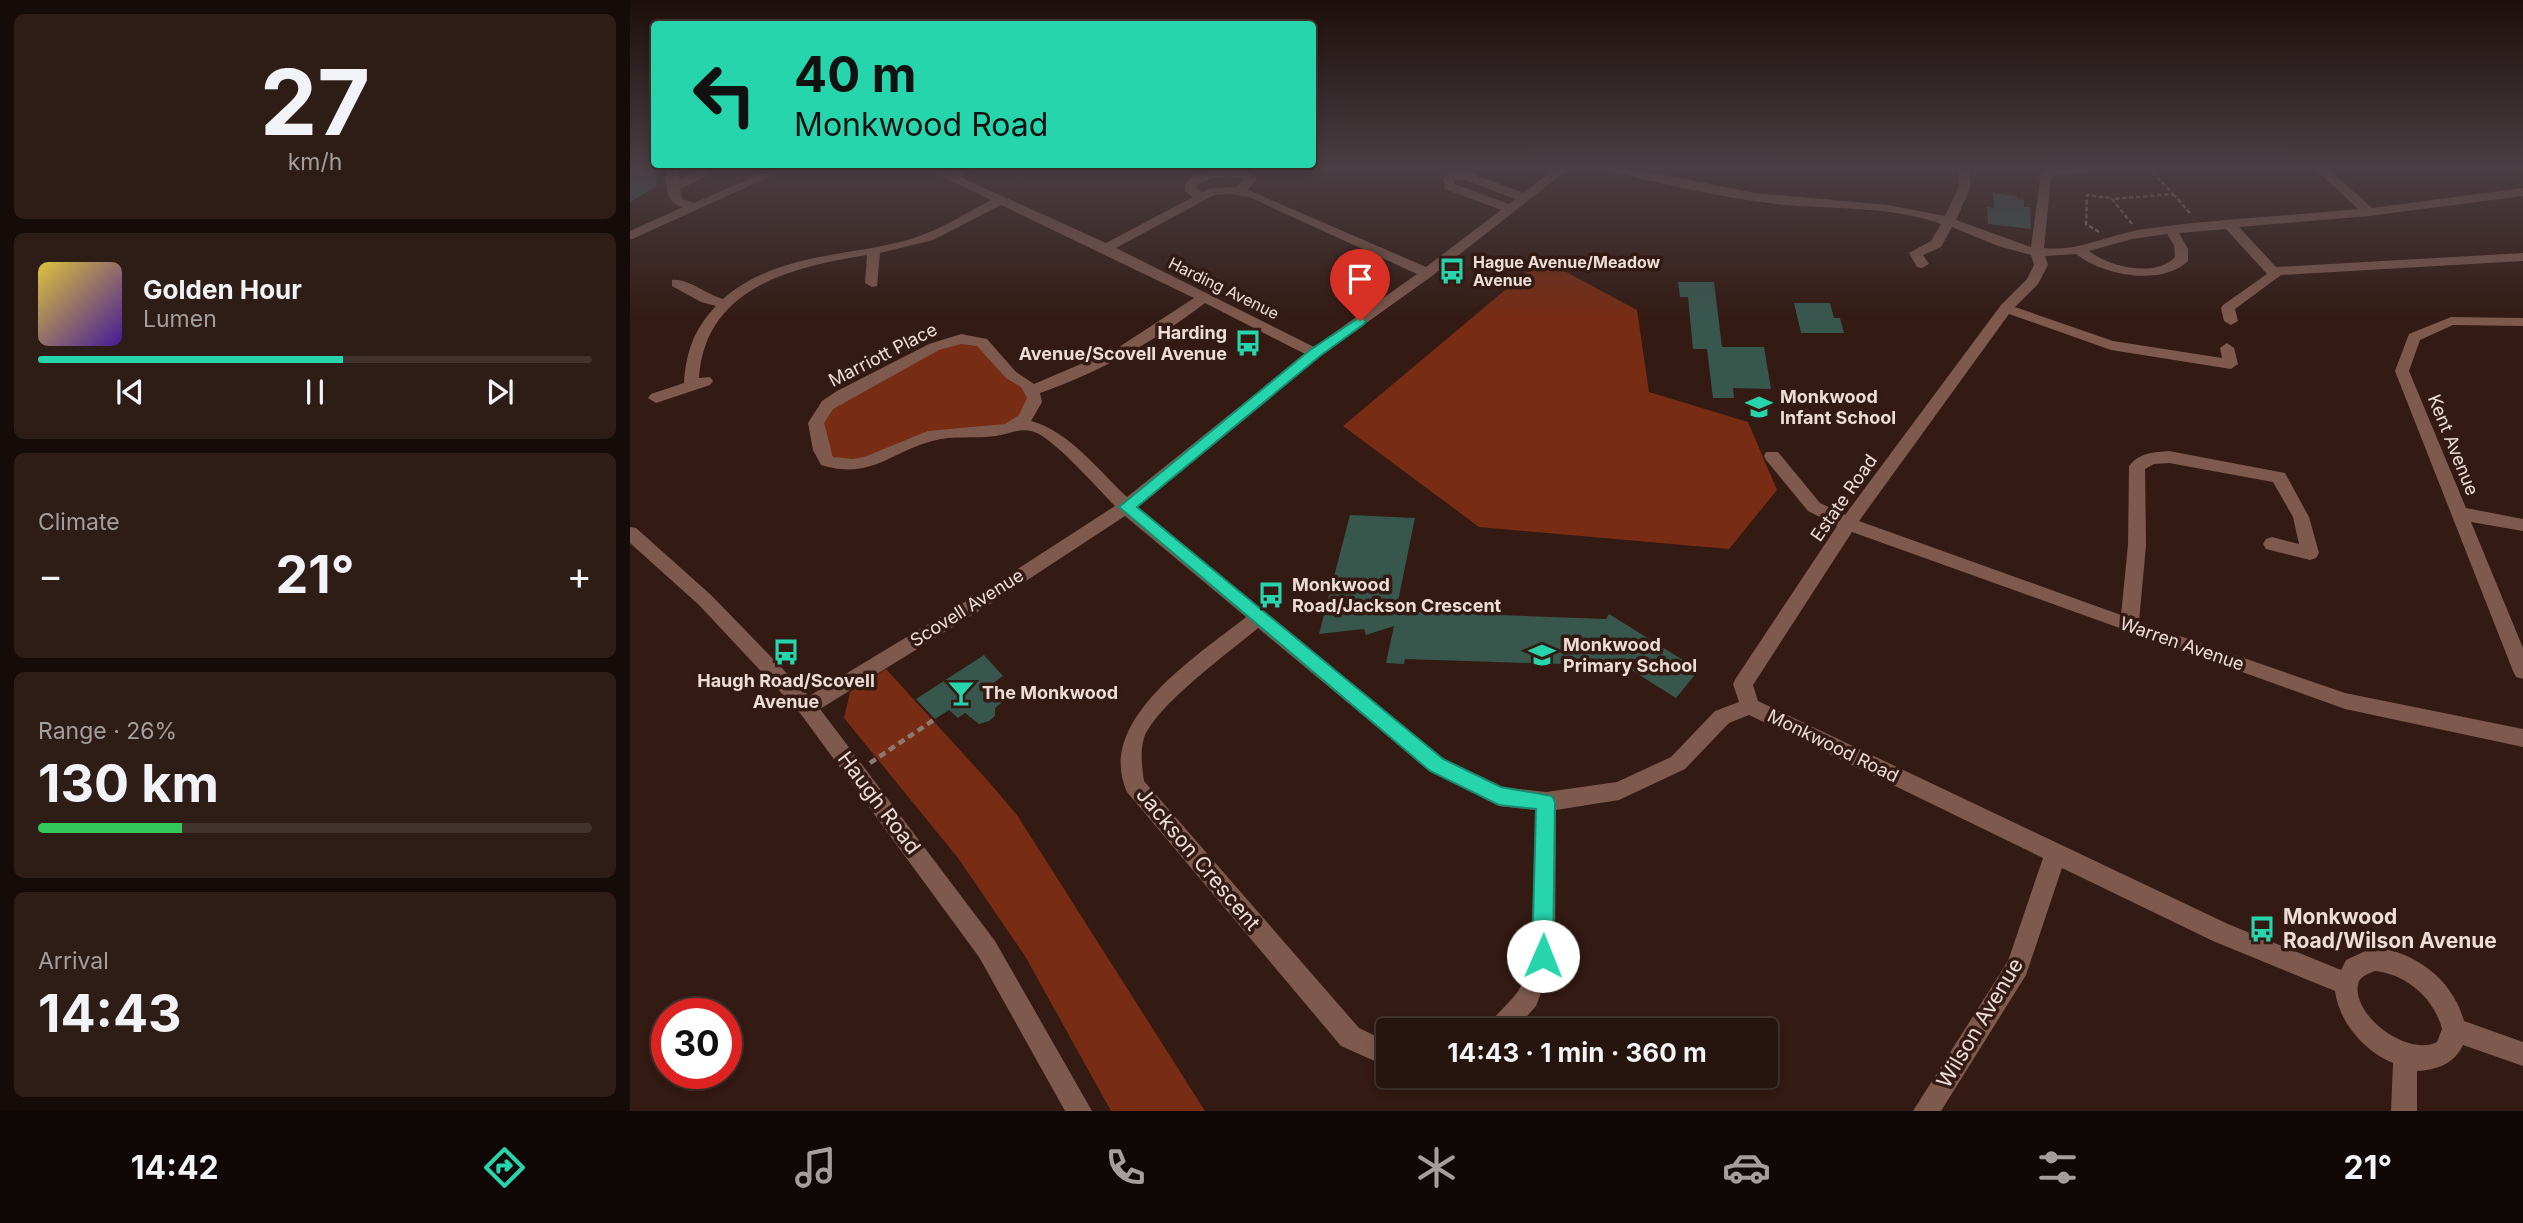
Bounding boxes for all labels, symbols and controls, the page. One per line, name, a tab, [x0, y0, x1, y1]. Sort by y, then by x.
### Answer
text: 40 m	[794, 45, 917, 104]
text: 27	[260, 47, 370, 157]
icon: left	[679, 49, 770, 140]
text: Monkwood Road	[794, 105, 1048, 144]
text: km/h	[288, 148, 342, 176]
pin	[1330, 249, 1390, 321]
place label: Hague Avenue/Meadow Avenue	[1473, 252, 1661, 290]
street label: Harding Avenue	[1166, 253, 1282, 323]
bus stop icon: Hague Avenue/Meadow Avenue	[1437, 256, 1467, 286]
icon: arrive	[1341, 260, 1379, 298]
text: Golden Hour	[143, 274, 302, 305]
text: Lumen	[143, 305, 217, 333]
street label: Marriott Place	[825, 318, 940, 391]
place label: Harding Avenue/Scovell Avenue	[1019, 322, 1227, 364]
bus stop icon: Harding Avenue/Scovell Avenue	[1233, 328, 1263, 358]
icon: previous	[111, 373, 149, 411]
icon: pause	[296, 373, 334, 411]
icon: next	[481, 373, 519, 411]
place label: Monkwood Infant School	[1780, 386, 1896, 428]
street label: Kent Avenue	[2424, 391, 2483, 498]
school or university icon: Monkwood Infant School	[1744, 392, 1774, 422]
street label: Estate Road	[1806, 450, 1881, 545]
text: Climate	[38, 508, 120, 536]
text: 21°	[275, 543, 355, 606]
text: −	[38, 552, 63, 598]
text: +	[567, 552, 592, 598]
street label: Scovell Avenue	[906, 564, 1027, 651]
place label: Monkwood Road/Jackson Crescent	[1292, 574, 1502, 616]
bus stop icon: Monkwood Road/Jackson Crescent	[1256, 580, 1286, 610]
street label: Warren Avenue	[2117, 612, 2247, 675]
place label: Monkwood Primary School	[1563, 634, 1697, 676]
bus stop icon: Haugh Road/Scovell Avenue	[771, 637, 801, 667]
school or university icon: Monkwood Primary School	[1527, 640, 1557, 670]
place label: Haugh Road/Scovell Avenue	[697, 670, 875, 712]
bar icon: The Monkwood	[946, 678, 976, 708]
place label: The Monkwood	[982, 682, 1118, 703]
street label: Monkwood Road	[1764, 705, 1902, 786]
text: Range · 26%	[38, 717, 177, 745]
street label: Haugh Road	[833, 747, 926, 859]
text: 130 km	[38, 752, 219, 815]
street label: Jackson Crescent	[1131, 782, 1266, 935]
place label: Monkwood Road/Wilson Avenue	[2283, 904, 2497, 953]
bus stop icon: Monkwood Road/Wilson Avenue	[2247, 914, 2277, 944]
position arrow	[1506, 919, 1580, 993]
text: Arrival	[38, 947, 109, 975]
street label: Wilson Avenue	[1931, 953, 2028, 1092]
text: 14:43	[38, 982, 182, 1045]
speed limit sign: 30	[651, 998, 742, 1089]
text: 14:43 · 1 min · 360 m	[1447, 1037, 1707, 1068]
icon: directions	[480, 1143, 529, 1192]
icon: music	[791, 1143, 840, 1192]
icon: phone	[1101, 1143, 1150, 1192]
icon: climate	[1412, 1143, 1461, 1192]
icon: car	[1722, 1143, 1771, 1192]
icon: filters	[2033, 1143, 2082, 1192]
text: 14:42	[131, 1148, 219, 1187]
text: 21°	[2344, 1148, 2392, 1187]

